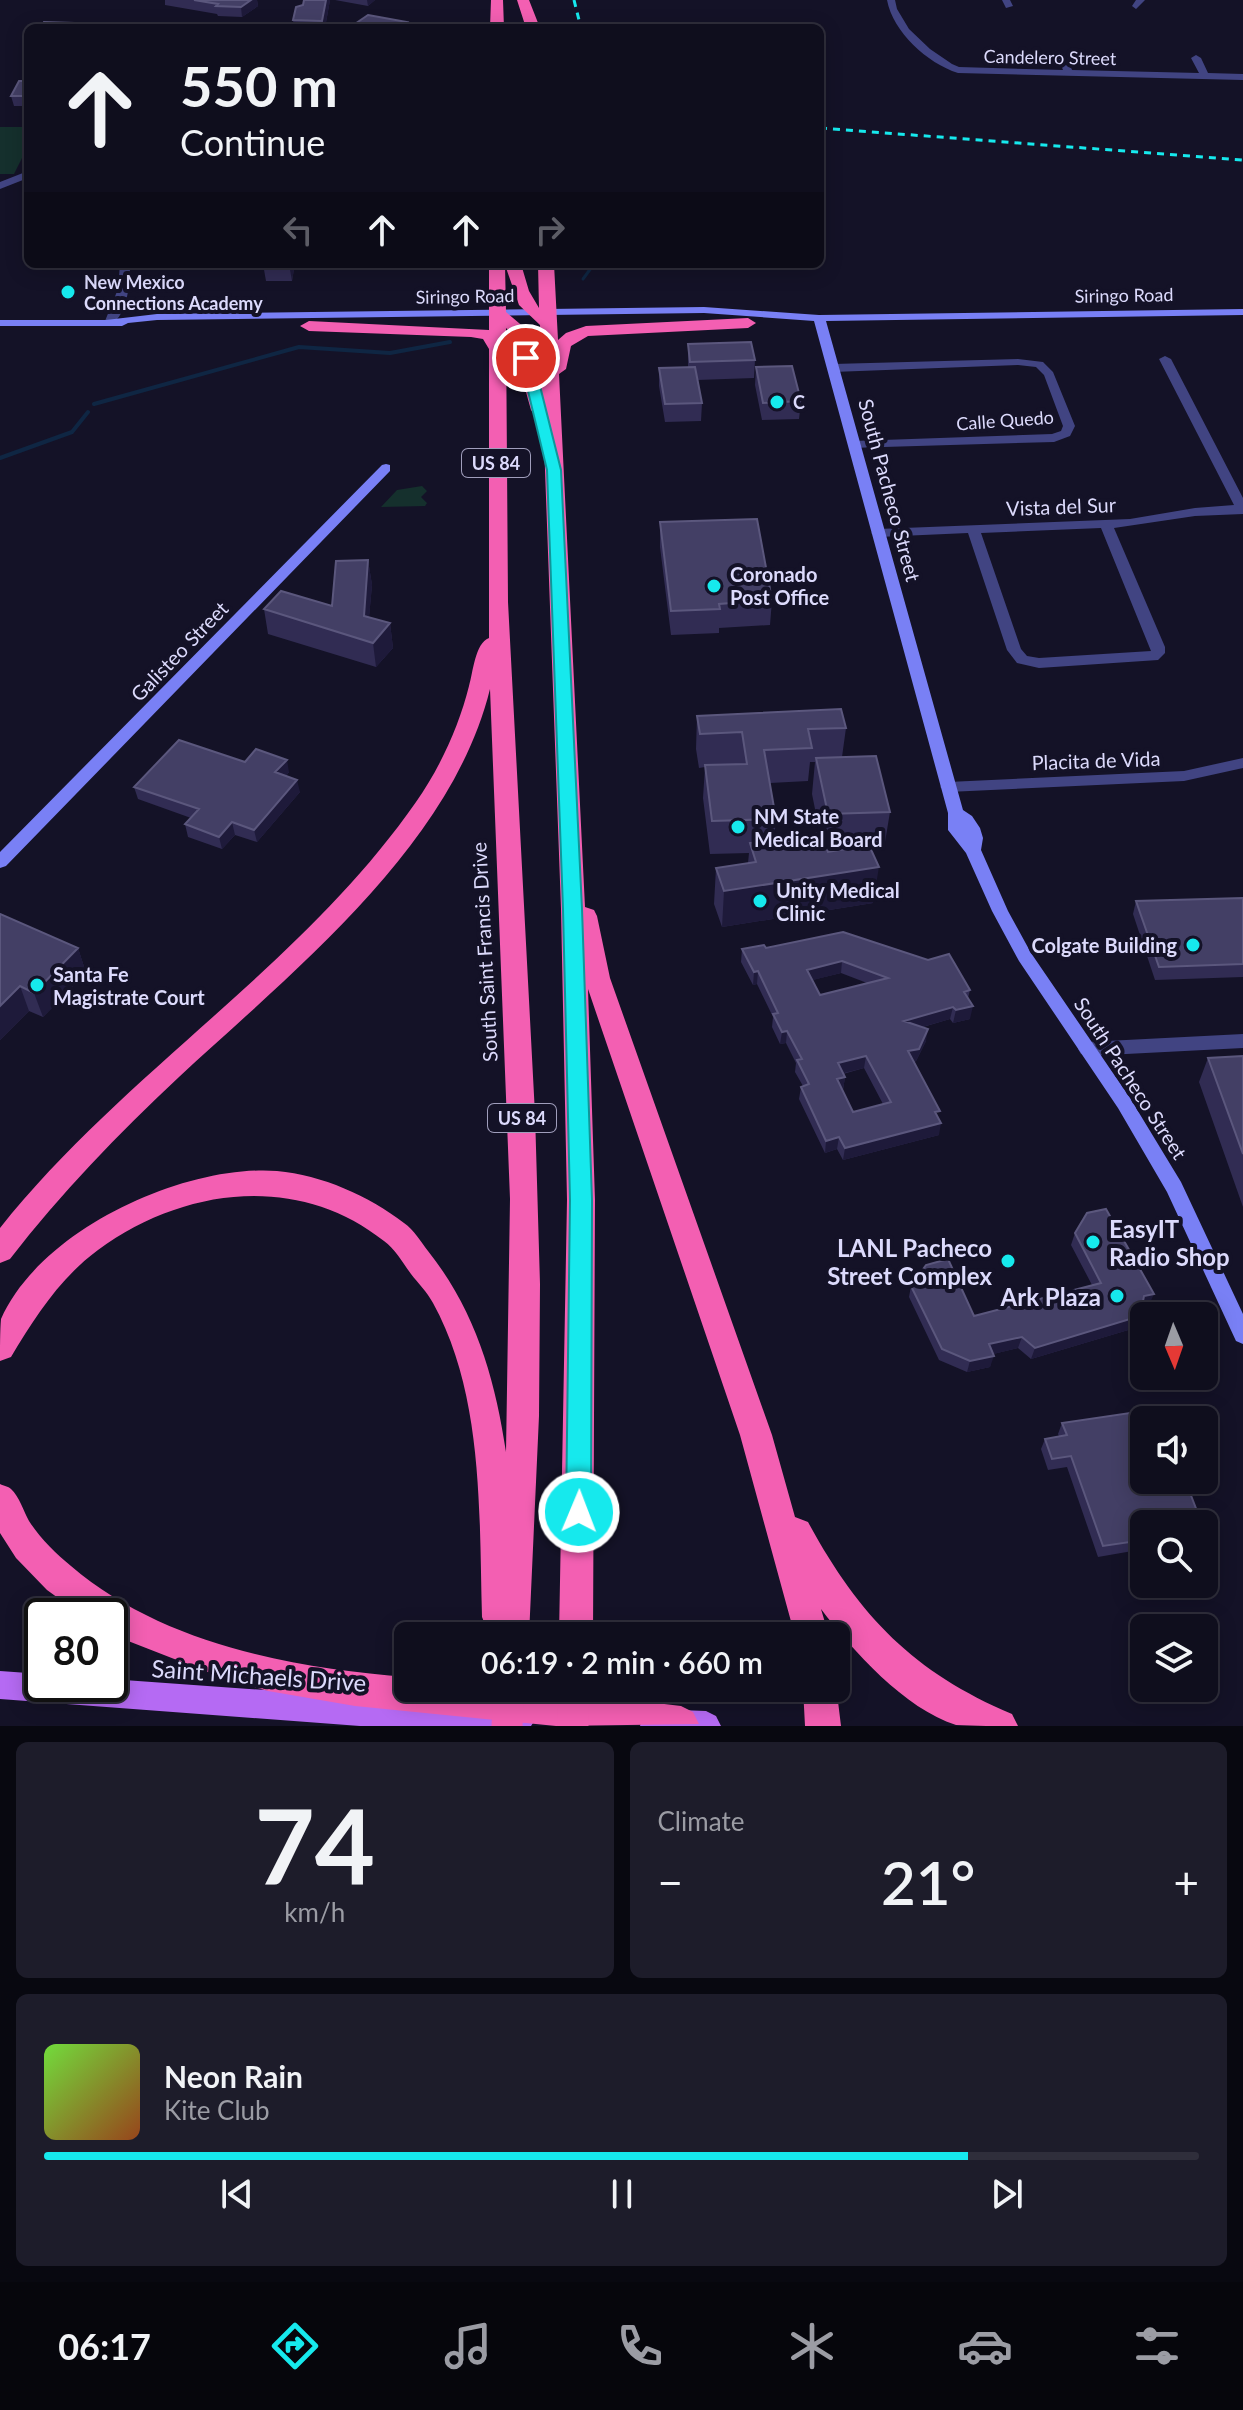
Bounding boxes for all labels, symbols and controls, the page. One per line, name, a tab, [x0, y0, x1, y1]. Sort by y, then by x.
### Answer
street label: Candelero Street	[983, 45, 1117, 69]
text: 550 m	[180, 52, 338, 119]
icon: ahead	[48, 56, 152, 160]
text: Continue	[180, 120, 325, 164]
icon: left	[276, 208, 320, 252]
icon: ahead	[360, 208, 404, 252]
icon: ahead	[444, 208, 488, 252]
icon: right	[528, 208, 572, 252]
place label: New Mexico Connections Academy	[84, 271, 263, 314]
marker: New Mexico Connections Academy	[59, 283, 77, 301]
street label: Siringo Road	[1074, 283, 1174, 307]
street label: Siringo Road	[415, 284, 515, 308]
pin	[492, 324, 560, 392]
icon: arrive	[504, 336, 548, 380]
place label: C	[793, 391, 805, 413]
marker: C	[768, 393, 786, 411]
street label: South Pacheco Street	[854, 396, 926, 584]
street label: Calle Quedo	[956, 406, 1054, 434]
road number: US 84	[462, 449, 530, 477]
street label: Vista del Sur	[1006, 492, 1117, 520]
place label: Coronado Post Office	[730, 562, 829, 609]
marker: Coronado Post Office	[705, 577, 723, 595]
street label: Galisteo Street	[125, 596, 233, 706]
street label: Placita de Vida	[1031, 746, 1161, 774]
place label: NM State Medical Board	[754, 804, 883, 851]
marker: NM State Medical Board	[729, 818, 747, 836]
street label: South Saint Francis Drive	[466, 842, 502, 1062]
place label: Unity Medical Clinic	[776, 878, 900, 925]
marker: Unity Medical Clinic	[751, 892, 769, 910]
place label: Colgate Building	[1031, 933, 1177, 957]
marker: Colgate Building	[1184, 936, 1202, 954]
place label: Santa Fe Magistrate Court	[53, 962, 205, 1009]
marker: Santa Fe Magistrate Court	[28, 976, 46, 994]
street label: South Pacheco Street	[1070, 993, 1192, 1163]
road number: US 84	[488, 1104, 556, 1132]
place label: EasyIT Radio Shop	[1109, 1214, 1230, 1271]
place label: LANL Pacheco Street Complex	[827, 1233, 992, 1290]
marker: EasyIT Radio Shop	[1084, 1233, 1102, 1251]
marker: LANL Pacheco Street Complex	[999, 1252, 1017, 1270]
place label: Ark Plaza	[1000, 1282, 1101, 1311]
marker: Ark Plaza	[1108, 1287, 1126, 1305]
north arrow	[1130, 1302, 1218, 1390]
map controls	[1130, 1302, 1218, 1702]
button: sound	[1130, 1406, 1218, 1494]
position arrow	[537, 1470, 621, 1554]
button: search	[1130, 1510, 1218, 1598]
speed limit sign: 80	[24, 1598, 128, 1702]
button: layers	[1130, 1614, 1218, 1702]
text: 06:19 · 2 min · 660 m	[481, 1644, 763, 1680]
street label: Saint Michaels Drive	[151, 1653, 367, 1697]
text: 74	[254, 1781, 375, 1906]
text: Climate	[658, 1805, 744, 1837]
text: 21°	[881, 1846, 976, 1918]
text: −	[658, 1856, 683, 1908]
text: +	[1173, 1856, 1199, 1908]
text: km/h	[284, 1896, 345, 1928]
text: Neon Rain	[164, 2058, 303, 2094]
text: Kite Club	[164, 2094, 270, 2126]
icon: previous	[215, 2172, 259, 2216]
icon: pause	[600, 2172, 644, 2216]
icon: next	[985, 2172, 1029, 2216]
icon: directions	[267, 2318, 323, 2374]
icon: music	[440, 2318, 496, 2374]
icon: phone	[612, 2318, 668, 2374]
icon: climate	[784, 2318, 840, 2374]
icon: car	[957, 2318, 1013, 2374]
icon: filters	[1129, 2318, 1185, 2374]
text: 06:17	[58, 2324, 151, 2368]

